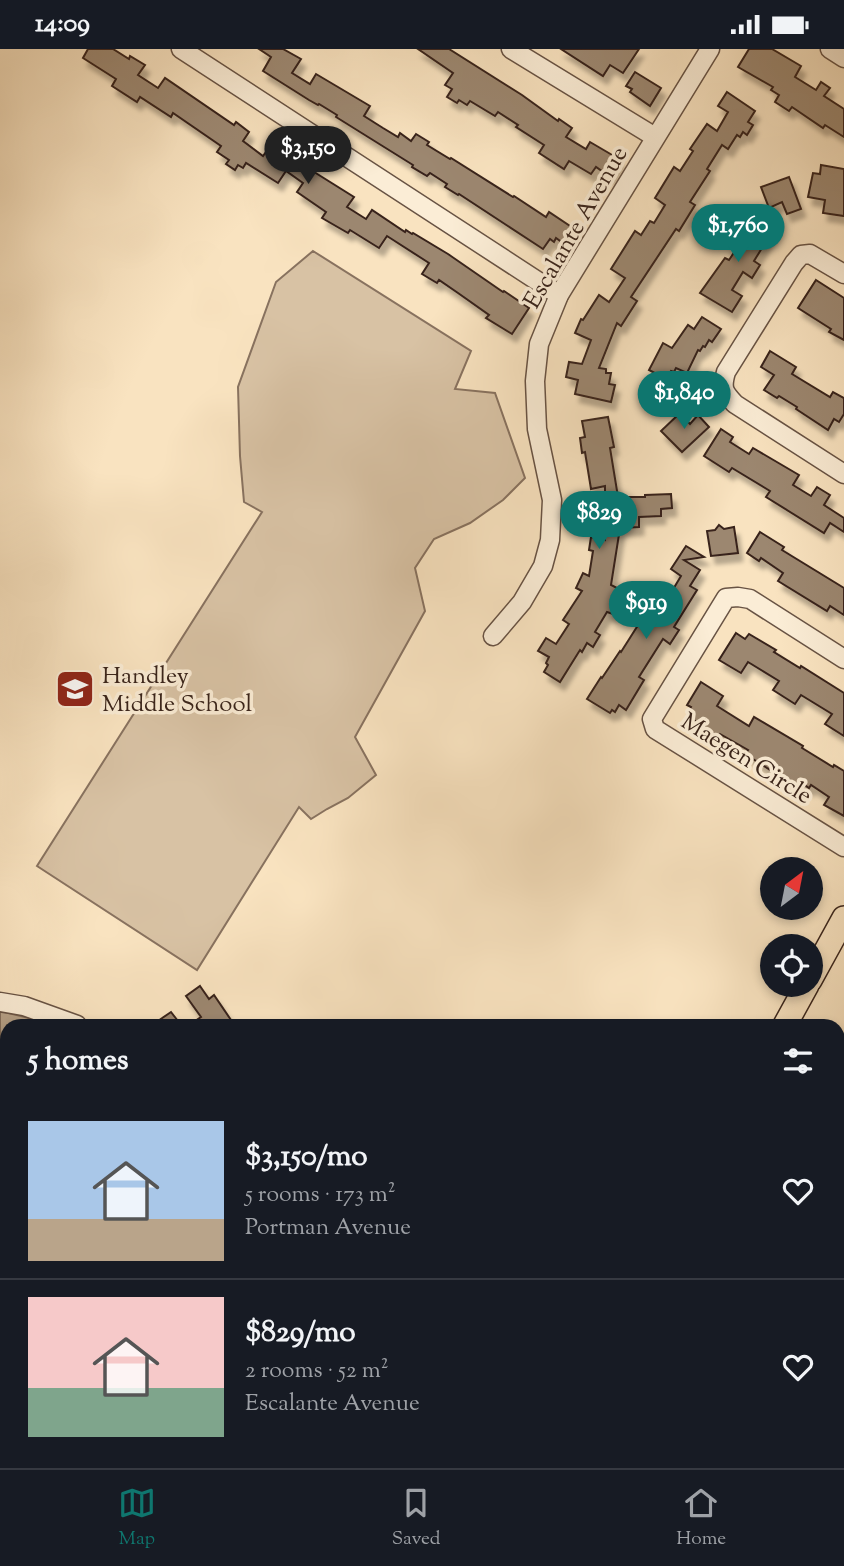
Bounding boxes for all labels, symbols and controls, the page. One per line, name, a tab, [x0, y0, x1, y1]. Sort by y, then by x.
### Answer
text: 14:09	[35, 6, 90, 43]
pin: $3,150	[251, 127, 365, 186]
text: $3,150	[280, 132, 336, 165]
street label: Escalante Avenue	[516, 141, 637, 315]
pin: $1,760	[681, 205, 795, 264]
text: $1,760	[708, 210, 768, 243]
pin: $1,840	[627, 371, 741, 431]
text: $1,840	[654, 377, 714, 410]
pin: $829	[558, 491, 640, 551]
text: $829	[576, 497, 622, 530]
pin: $919	[605, 581, 687, 641]
text: $919	[625, 587, 667, 620]
place label: Handley Middle School	[102, 660, 252, 722]
school or university icon: Handley Middle School	[54, 668, 96, 710]
street label: Maegen Circle	[674, 706, 818, 814]
north arrow	[760, 857, 822, 921]
map controls	[760, 857, 823, 997]
button: locate	[760, 934, 823, 997]
text: 5 homes	[28, 1040, 129, 1083]
icon: filters	[779, 1042, 817, 1080]
text: $3,150/mo	[245, 1136, 368, 1179]
icon: home	[84, 1149, 168, 1233]
icon: heart	[779, 1172, 817, 1210]
text: 5 rooms · 173 m²	[245, 1179, 396, 1212]
text: Portman Avenue	[245, 1212, 411, 1245]
text: $829/mo	[245, 1312, 356, 1355]
icon: home	[84, 1325, 168, 1409]
icon: heart	[779, 1348, 817, 1386]
text: 2 rooms · 52 m²	[245, 1355, 388, 1388]
text: Escalante Avenue	[245, 1388, 420, 1421]
tab: Map	[118, 1484, 156, 1553]
tab: Saved	[392, 1484, 440, 1553]
tab: Home	[676, 1484, 726, 1553]

